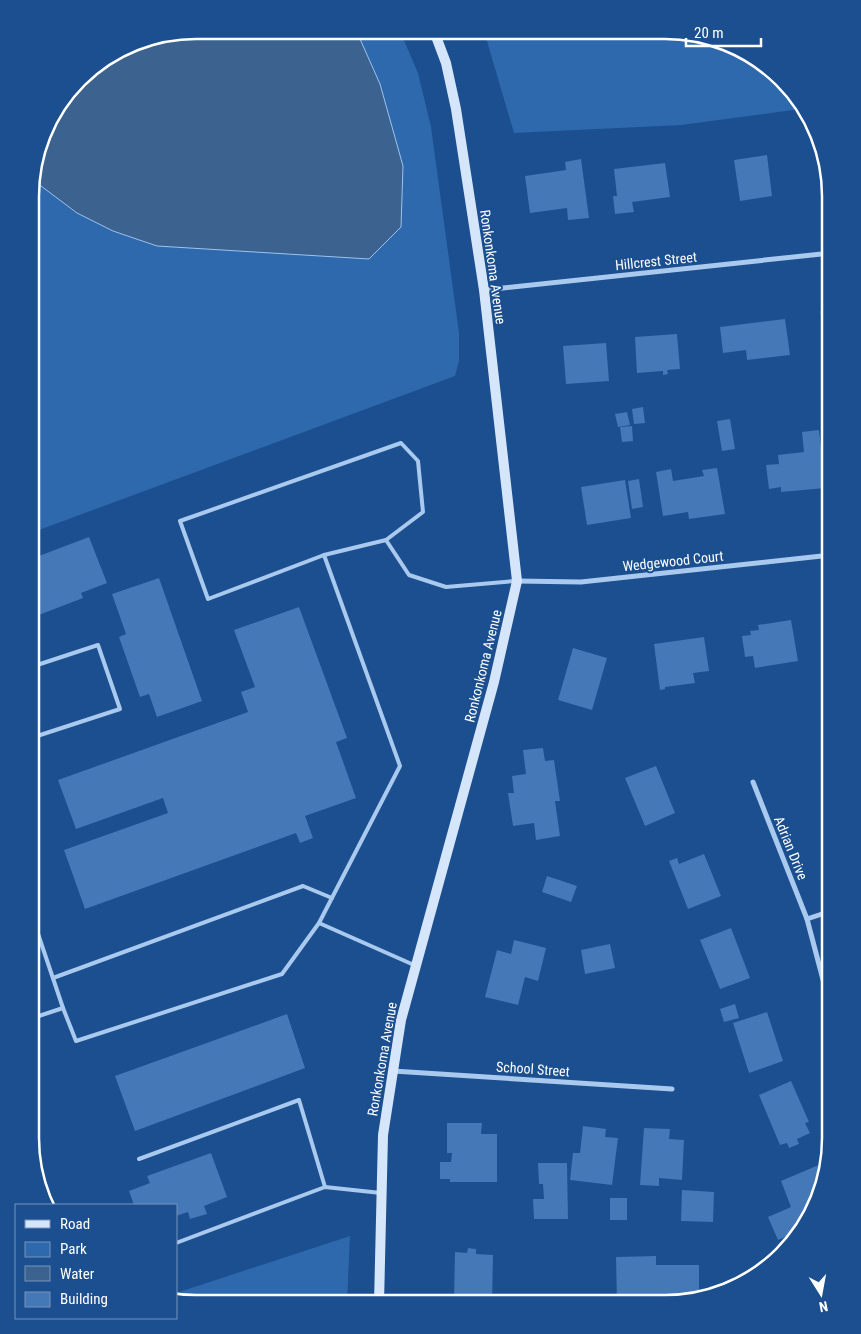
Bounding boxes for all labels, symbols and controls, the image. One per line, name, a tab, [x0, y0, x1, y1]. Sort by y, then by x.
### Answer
scale bar	[686, 15, 761, 47]
text: 20 m	[694, 24, 724, 42]
street label: Ronkonkoma Avenue	[477, 209, 509, 326]
street label: Hillcrest Street	[614, 249, 698, 273]
street label: Wedgewood Court	[622, 548, 724, 574]
street label: Ronkonkoma Avenue	[461, 608, 505, 724]
street label: Adrian Drive	[771, 814, 811, 883]
street label: Ronkonkoma Avenue	[364, 1000, 400, 1117]
street label: School Street	[496, 1058, 570, 1080]
legend	[15, 1204, 178, 1319]
text: Road	[60, 1215, 90, 1233]
text: Park	[60, 1240, 87, 1258]
text: Water	[60, 1265, 95, 1283]
north arrow	[796, 1269, 846, 1319]
text: Building	[60, 1290, 108, 1308]
text: N	[818, 1298, 829, 1315]

